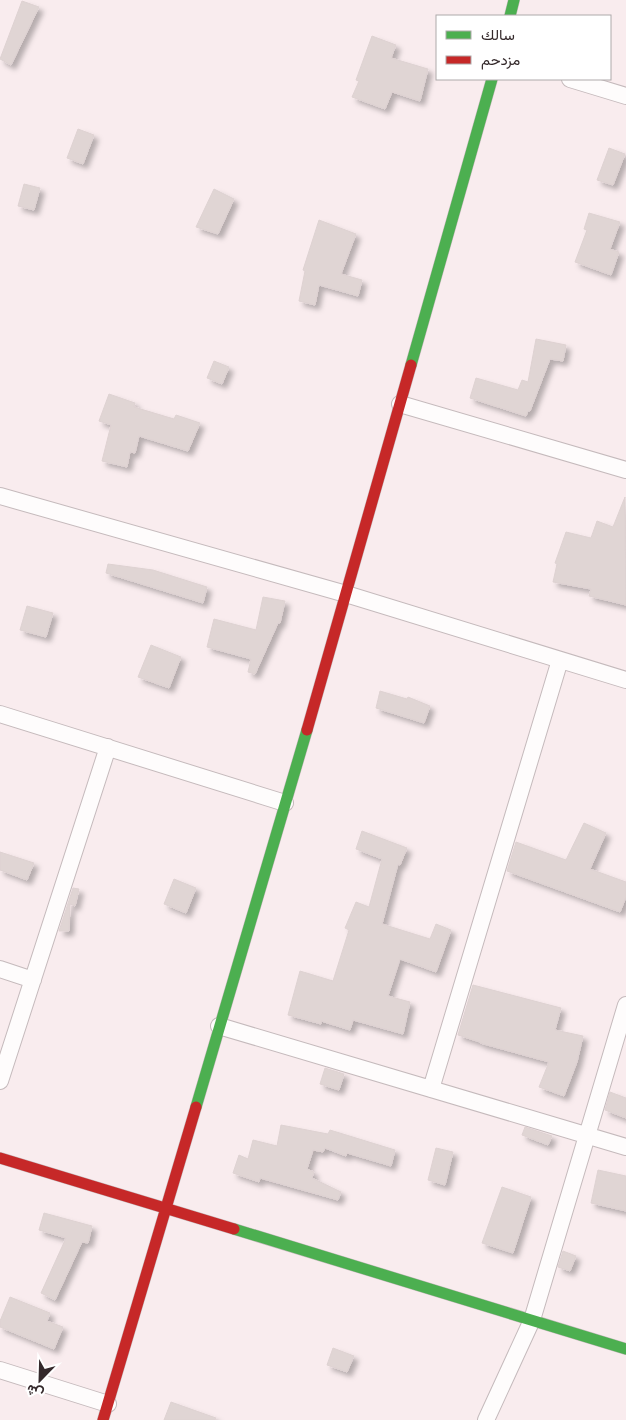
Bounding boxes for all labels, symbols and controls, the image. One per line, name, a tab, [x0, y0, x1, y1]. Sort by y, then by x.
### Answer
legend	[436, 15, 611, 80]
text: سالك	[481, 26, 515, 45]
text: مزدحم	[481, 51, 520, 70]
north arrow	[15, 1355, 65, 1405]
text: ش	[24, 1380, 46, 1403]

